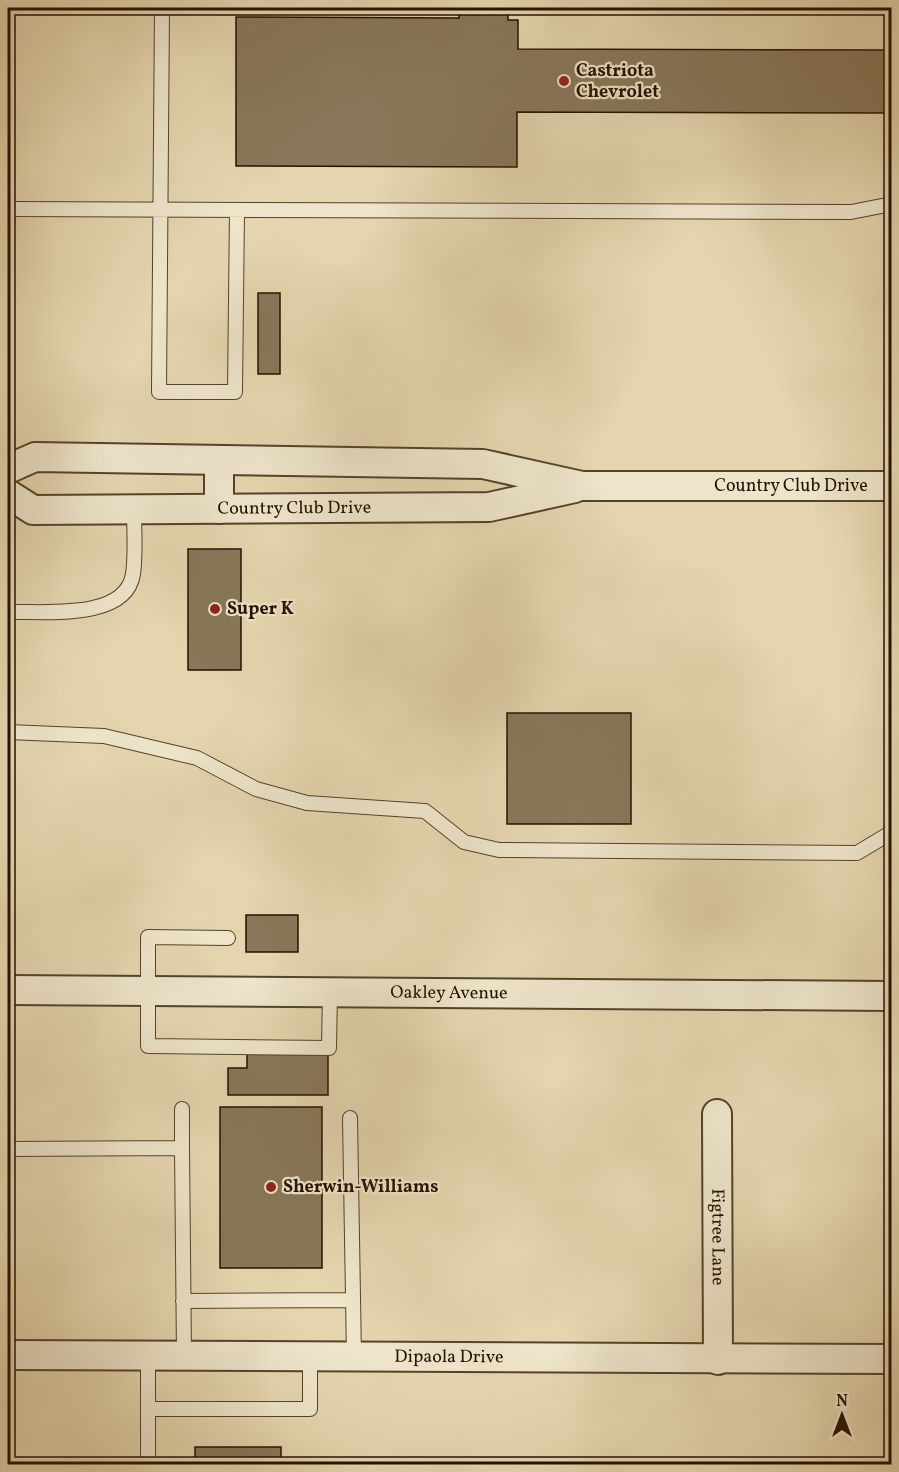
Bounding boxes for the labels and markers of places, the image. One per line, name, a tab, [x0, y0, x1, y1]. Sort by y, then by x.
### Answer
place label: Castriota Chevrolet	[576, 59, 659, 105]
marker: Castriota Chevrolet	[557, 74, 571, 88]
place label: Super K	[227, 597, 294, 622]
marker: Super K	[208, 602, 222, 616]
place label: Sherwin-Williams	[283, 1175, 439, 1200]
marker: Sherwin-Williams	[264, 1180, 278, 1194]

